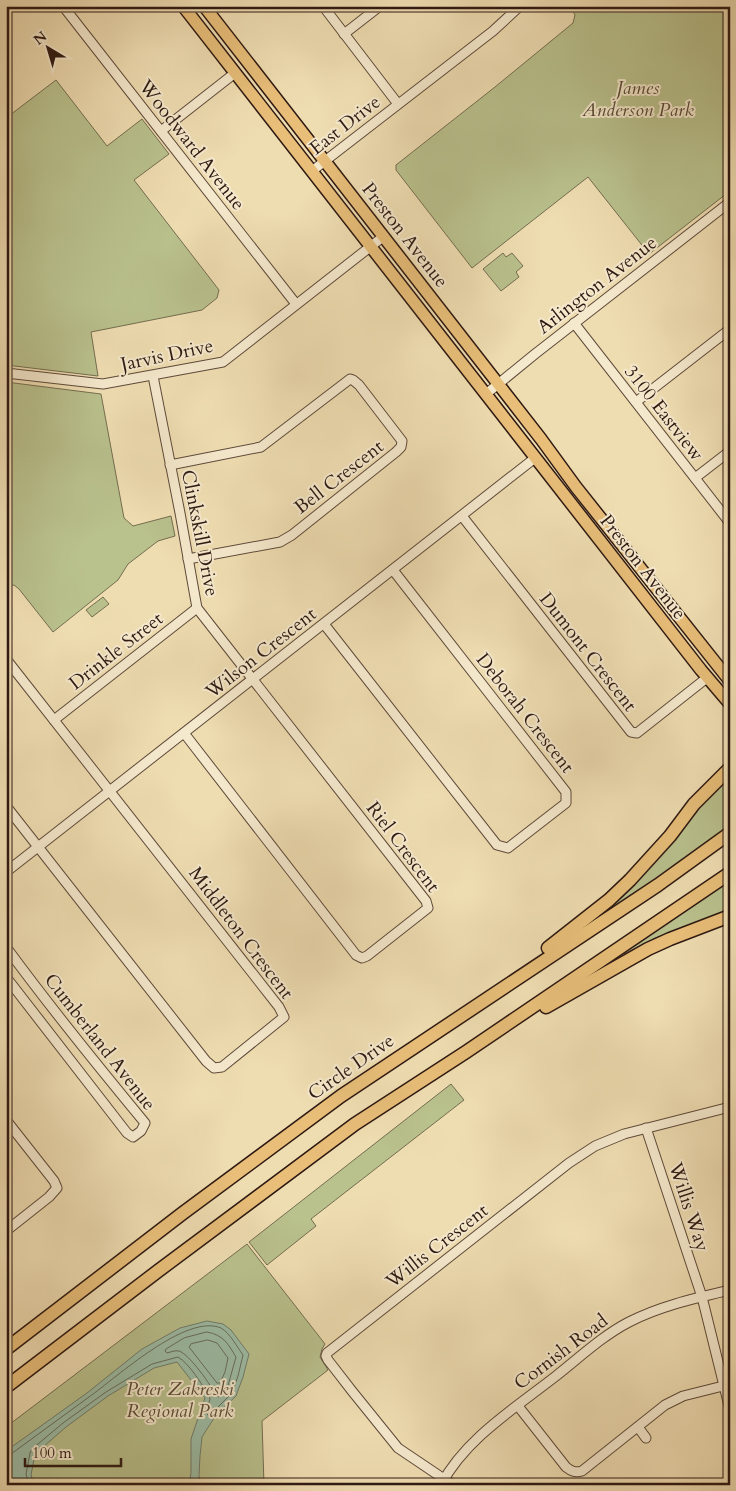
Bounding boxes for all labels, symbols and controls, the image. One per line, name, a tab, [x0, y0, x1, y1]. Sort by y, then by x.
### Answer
north arrow	[22, 22, 72, 72]
text: N	[30, 27, 51, 49]
street label: Woodward Avenue	[132, 74, 251, 216]
park label: James Anderson Park	[581, 75, 694, 123]
street label: East Drive	[304, 89, 386, 161]
street label: Preston Avenue	[356, 177, 454, 293]
street label: Arlington Avenue	[532, 230, 662, 340]
street label: Jarvis Drive	[115, 333, 216, 378]
street label: 3100 Eastview	[618, 360, 710, 466]
street label: Bell Crescent	[289, 434, 389, 520]
street label: Clinkskill Drive	[175, 468, 225, 598]
street label: Preston Avenue	[594, 509, 692, 625]
street label: Dumont Crescent	[533, 587, 643, 717]
street label: Wilson Crescent	[199, 601, 322, 705]
street label: Drinkle Street	[63, 606, 169, 696]
street label: Deborah Crescent	[470, 648, 580, 778]
street label: Riel Crescent	[360, 796, 446, 898]
street label: Middleton Crescent	[183, 861, 299, 1005]
street label: Cumberland Avenue	[38, 968, 162, 1116]
street label: Circle Drive	[303, 1028, 399, 1106]
street label: Willis Way	[662, 1158, 716, 1255]
street label: Willis Crescent	[380, 1198, 494, 1295]
street label: Cornish Road	[509, 1308, 613, 1396]
park label: Peter Zakreski Regional Park	[126, 1376, 235, 1424]
scale bar	[25, 1436, 121, 1468]
text: 100 m	[32, 1443, 72, 1463]

